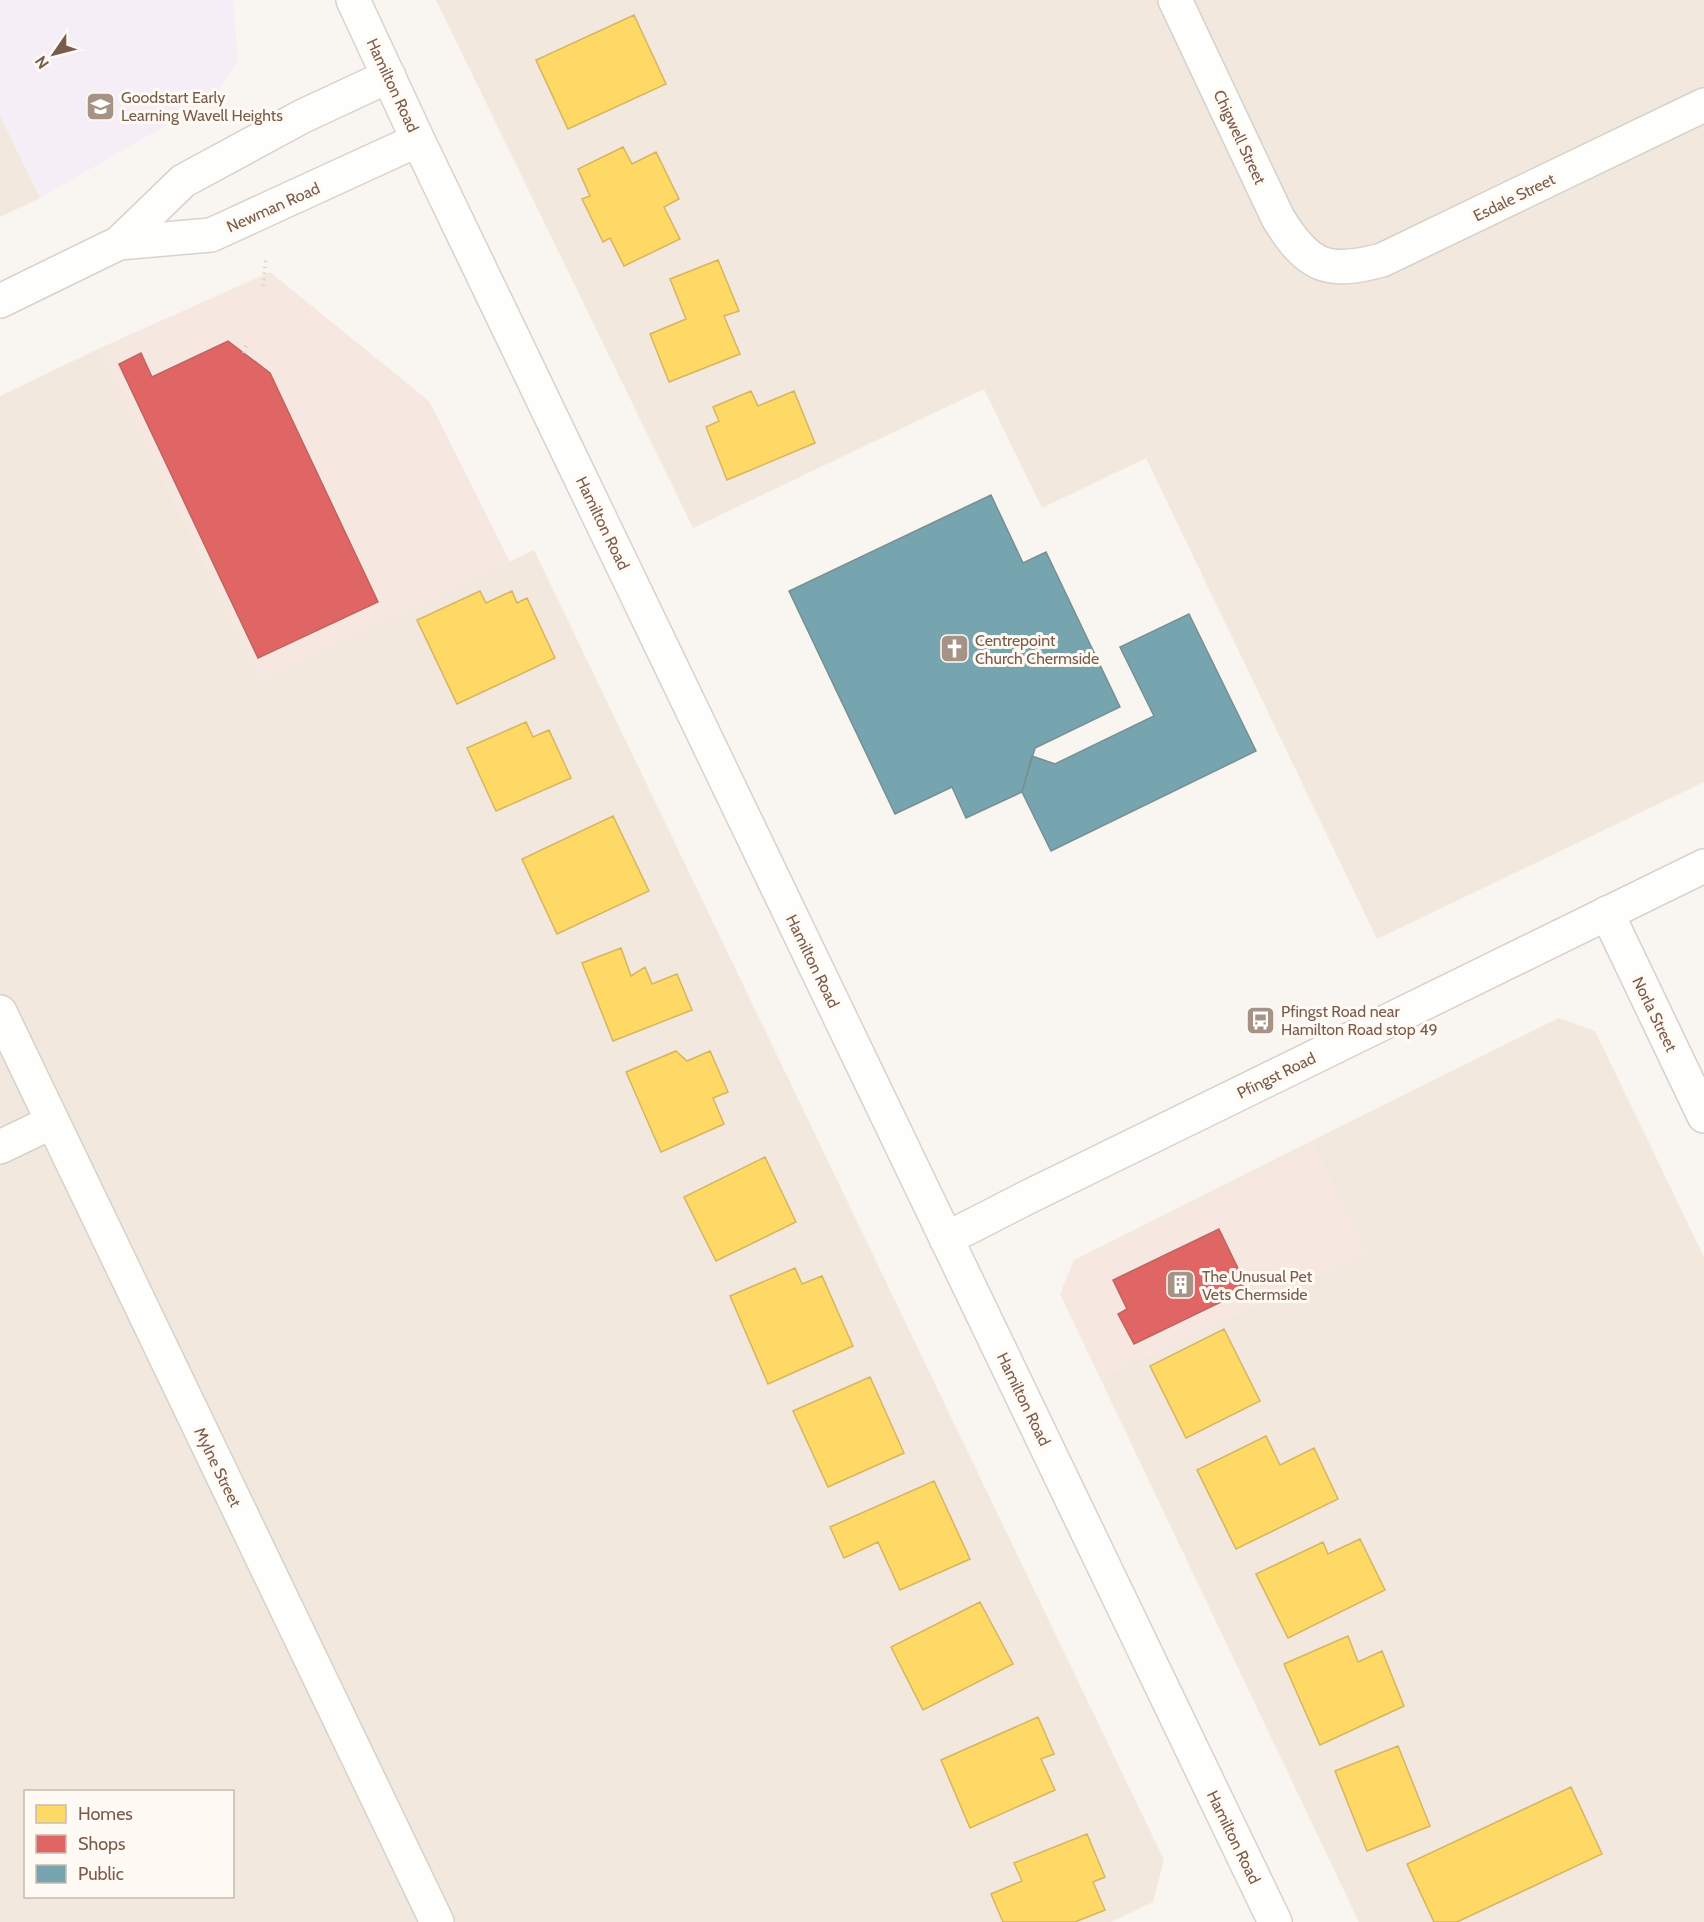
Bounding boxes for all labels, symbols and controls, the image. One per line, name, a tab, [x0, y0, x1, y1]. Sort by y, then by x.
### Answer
north arrow	[24, 24, 84, 84]
street label: Hamilton Road	[363, 35, 423, 135]
text: N	[31, 52, 53, 72]
street label: Chigwell Street	[1209, 87, 1270, 188]
place label: Goodstart Early Learning Wavell Heights	[121, 88, 283, 125]
school or university icon: Goodstart Early Learning Wavell Heights	[84, 90, 116, 122]
street label: Esdale Street	[1470, 169, 1559, 225]
street label: Newman Road	[224, 178, 323, 236]
street label: Hamilton Road	[572, 474, 633, 573]
place label: Centrepoint Church Chermside	[975, 631, 1099, 668]
church icon: Centrepoint Church Chermside	[938, 633, 970, 665]
street label: Hamilton Road	[782, 912, 843, 1011]
street label: Norla Street	[1628, 974, 1681, 1055]
place label: Pfingst Road near Hamilton Road stop 49	[1281, 1002, 1438, 1039]
bus stop icon: Pfingst Road near Hamilton Road stop 49	[1244, 1004, 1276, 1036]
street label: Pfingst Road	[1234, 1048, 1319, 1103]
place label: The Unusual Pet Vets Chermside	[1202, 1267, 1313, 1304]
building icon: The Unusual Pet Vets Chermside	[1165, 1269, 1197, 1301]
street label: Hamilton Road	[993, 1350, 1054, 1449]
street label: Mylne Street	[190, 1424, 245, 1511]
street label: Hamilton Road	[1203, 1788, 1264, 1887]
legend	[24, 1790, 234, 1898]
text: Homes	[78, 1803, 133, 1825]
text: Shops	[78, 1833, 126, 1855]
text: Public	[78, 1863, 124, 1885]

